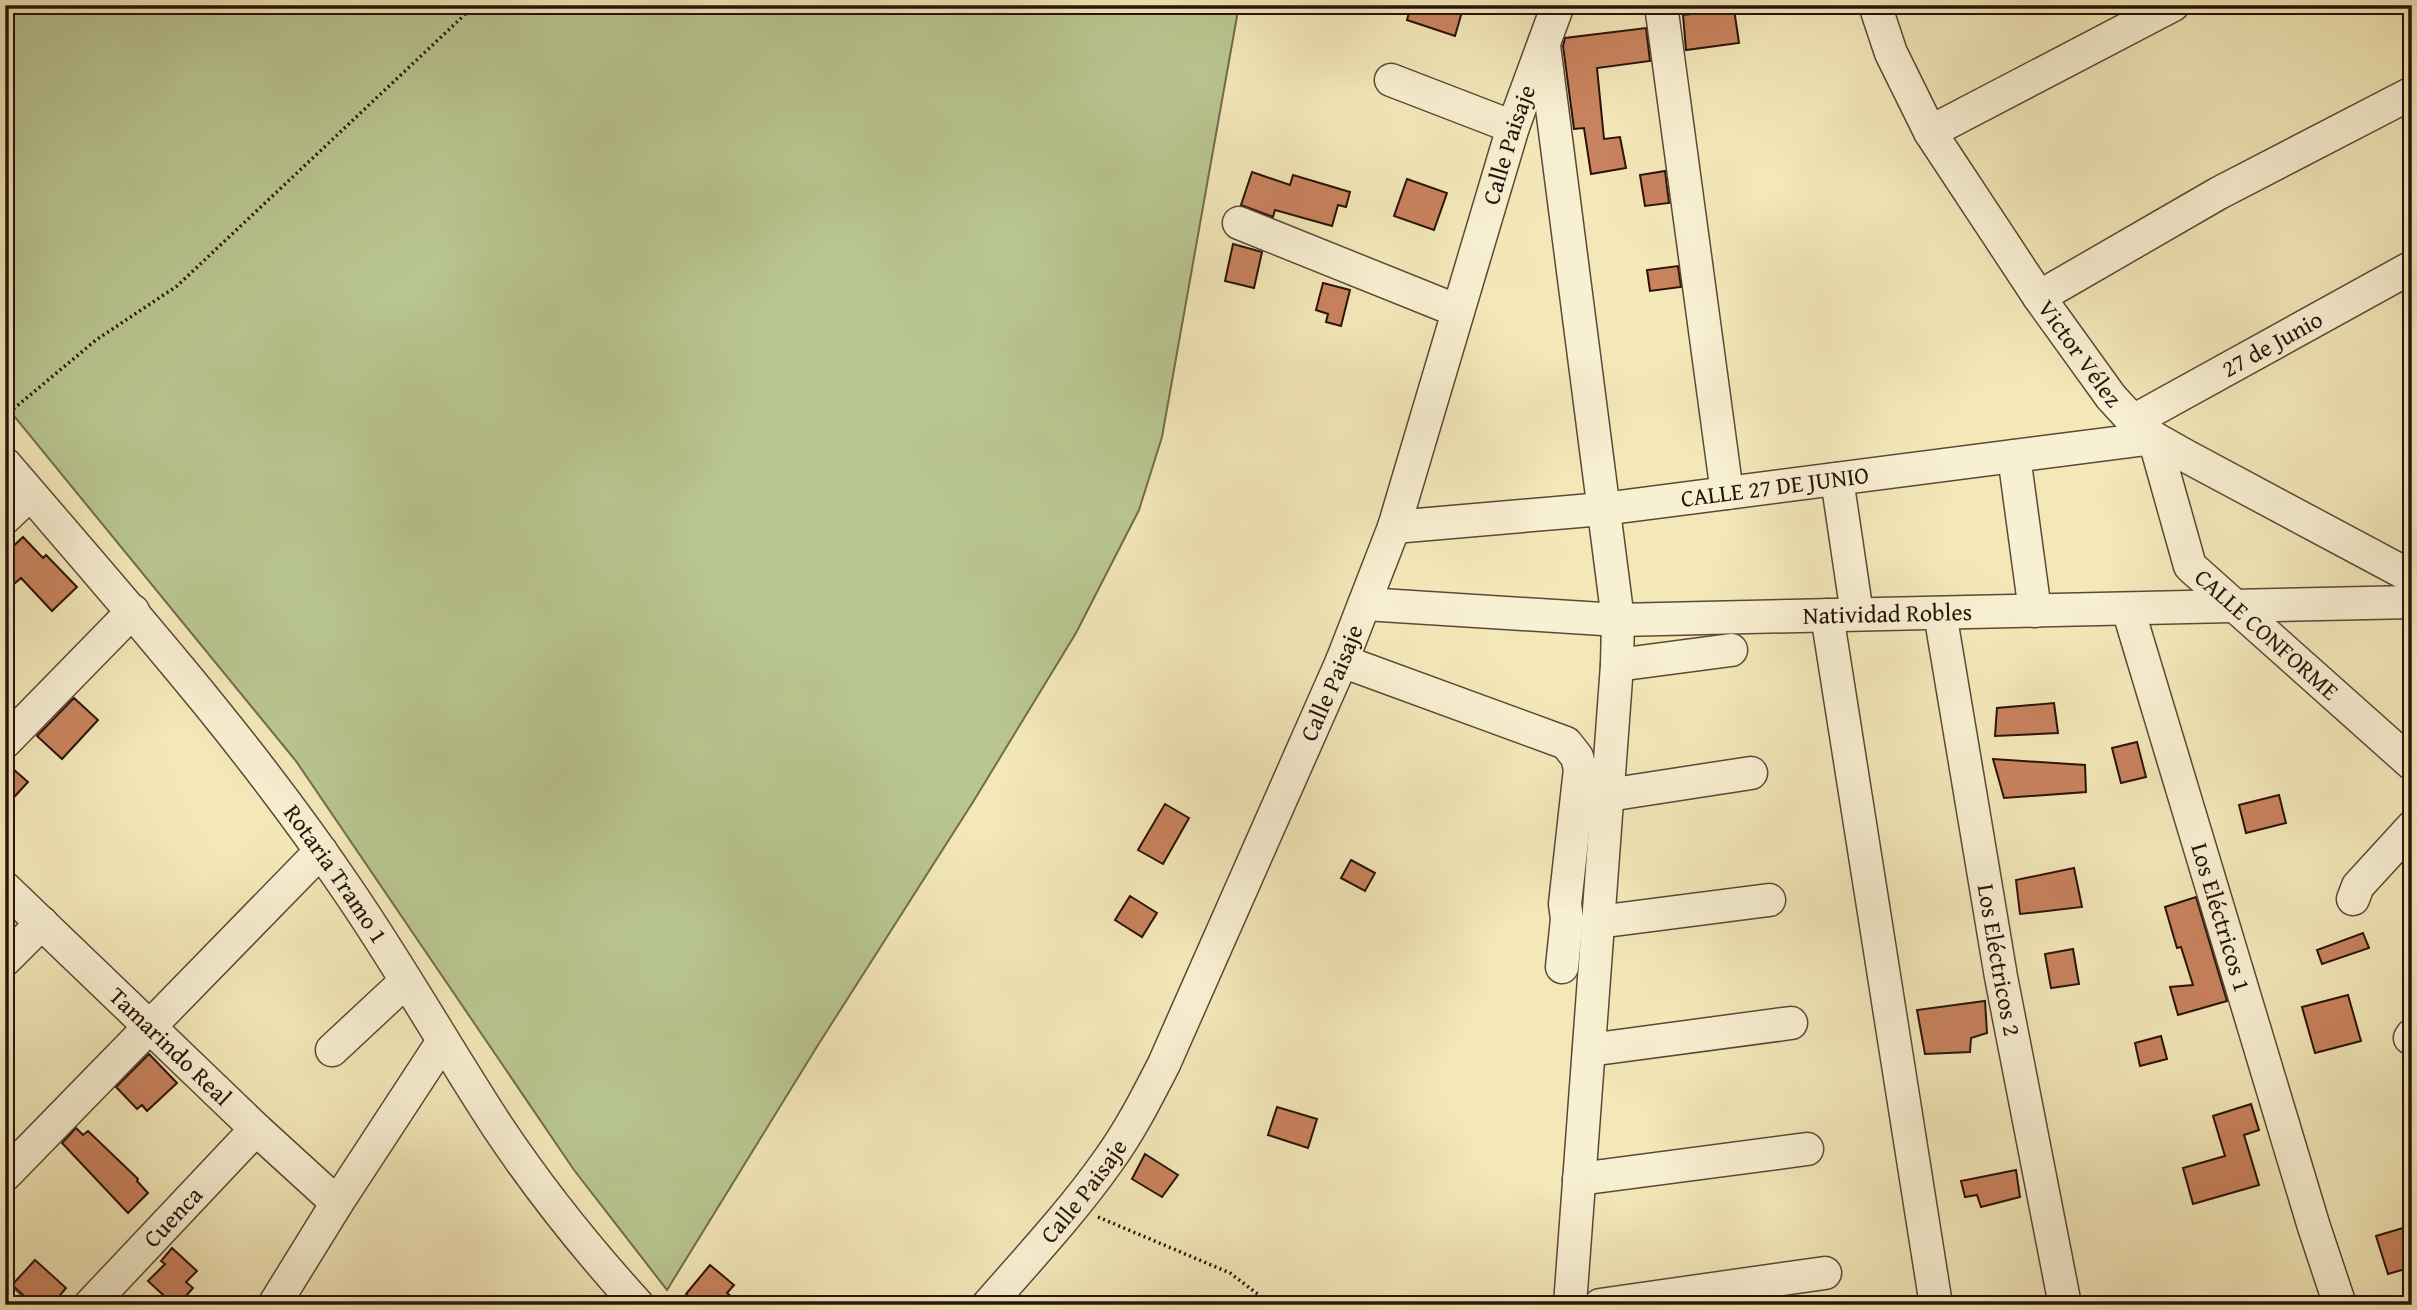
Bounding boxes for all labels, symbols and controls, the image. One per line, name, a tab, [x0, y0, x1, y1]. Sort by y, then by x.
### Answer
street label: Calle Paisaje	[1473, 80, 1544, 209]
street label: Victor Vélez	[2029, 292, 2130, 415]
street label: 27 de Junio	[2215, 302, 2329, 386]
street label: CALLE 27 DE JUNIO	[1679, 457, 1871, 516]
street label: CALLE CONFORME	[2187, 560, 2347, 708]
street label: Natividad Robles	[1802, 594, 1972, 633]
street label: Calle Paisaje	[1291, 619, 1372, 747]
street label: Rotaria Tramo 1	[275, 797, 397, 950]
street label: Los Eléctricos 1	[2182, 838, 2260, 996]
street label: Los Eléctricos 2	[1969, 881, 2030, 1039]
street label: Tamarindo Real	[101, 979, 240, 1114]
street label: Calle Paisaje	[1032, 1132, 1135, 1251]
street label: Cuenca	[135, 1178, 211, 1255]

